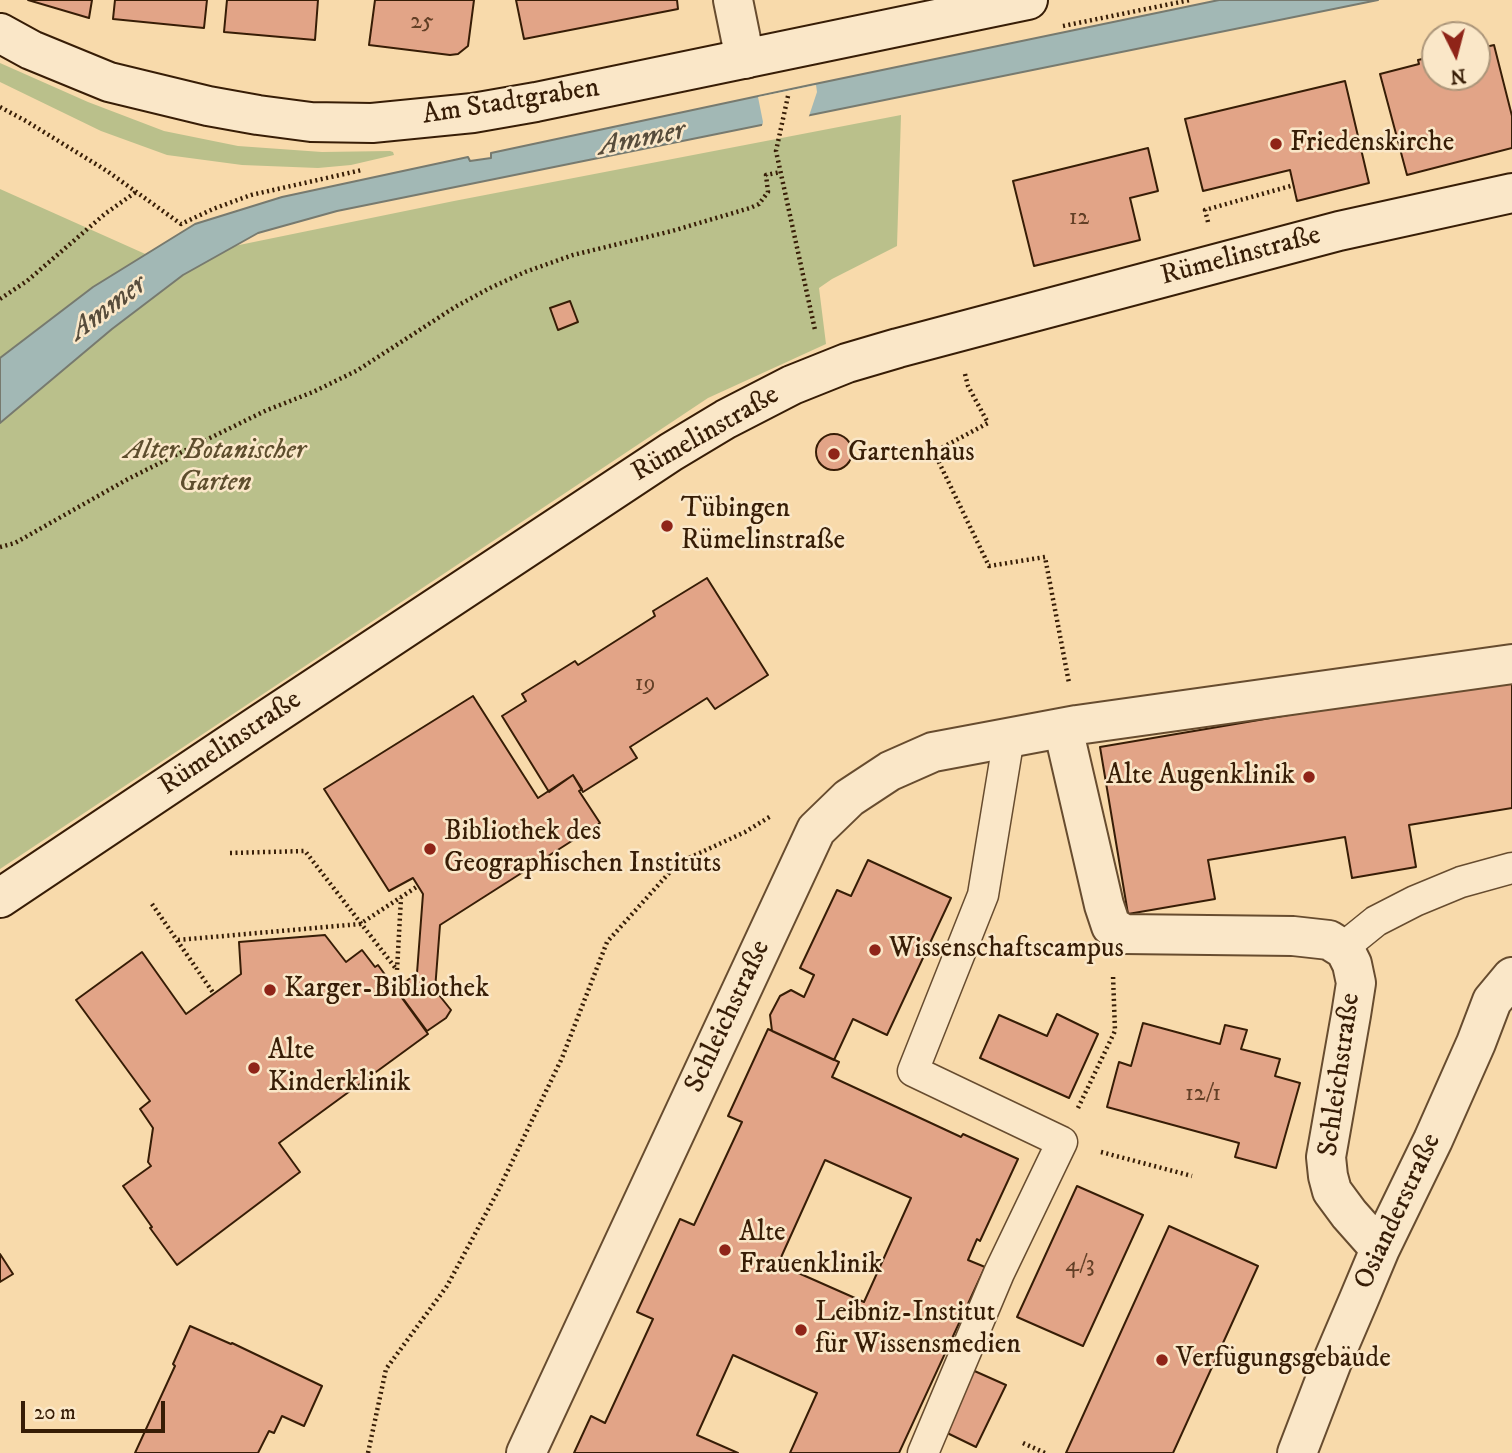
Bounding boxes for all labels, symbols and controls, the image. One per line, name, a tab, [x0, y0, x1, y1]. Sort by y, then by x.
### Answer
house number: 25	[410, 9, 434, 37]
north arrow	[1421, 21, 1491, 91]
text: N	[1449, 63, 1467, 88]
street label: Am Stadtgraben	[420, 72, 602, 134]
water label: Ammer	[596, 114, 688, 166]
place label: Friedenskirche	[1290, 127, 1454, 161]
marker: Friedenskirche	[1268, 136, 1284, 152]
house number: 12	[1069, 205, 1089, 233]
street label: Rümelinstraße	[1157, 220, 1325, 294]
water label: Ammer	[63, 268, 155, 350]
street label: Rümelinstraße	[627, 379, 785, 491]
park label: Alter Botanischer Garten	[124, 435, 306, 501]
place label: Gartenhaus	[848, 437, 975, 471]
marker: Gartenhaus	[826, 446, 842, 462]
place label: Tübingen Rümelinstraße	[681, 493, 845, 559]
marker: Tübingen Rümelinstraße	[659, 518, 675, 534]
house number: 19	[635, 671, 655, 699]
street label: Rümelinstraße	[154, 684, 308, 804]
place label: Alte Augenklinik	[1106, 760, 1295, 794]
marker: Alte Augenklinik	[1301, 769, 1317, 785]
place label: Bibliothek des Geographischen Instituts	[444, 816, 721, 882]
marker: Bibliothek des Geographischen Instituts	[422, 841, 438, 857]
place label: Wissenschaftscampus	[889, 933, 1124, 967]
street label: Schleichstraße	[679, 935, 779, 1099]
marker: Wissenschaftscampus	[867, 942, 883, 958]
place label: Karger-Bibliothek	[284, 973, 489, 1007]
marker: Karger-Bibliothek	[262, 982, 278, 998]
street label: Schleichstraße	[1313, 991, 1369, 1159]
place label: Alte Kinderklinik	[268, 1035, 411, 1101]
marker: Alte Kinderklinik	[246, 1060, 262, 1076]
house number: 12/1	[1185, 1081, 1221, 1109]
street label: Osianderstraße	[1348, 1129, 1450, 1295]
place label: Alte Frauenklinik	[739, 1217, 882, 1283]
marker: Alte Frauenklinik	[717, 1242, 733, 1258]
house number: 4/3	[1065, 1252, 1095, 1280]
place label: Leibniz-Institut für Wissensmedien	[815, 1297, 1021, 1363]
marker: Leibniz-Institut für Wissensmedien	[793, 1322, 809, 1338]
place label: Verfügungsgebäude	[1176, 1343, 1391, 1377]
marker: Verfügungsgebäude	[1154, 1352, 1170, 1368]
scale bar	[24, 1386, 168, 1430]
text: 20 m	[34, 1400, 76, 1426]

